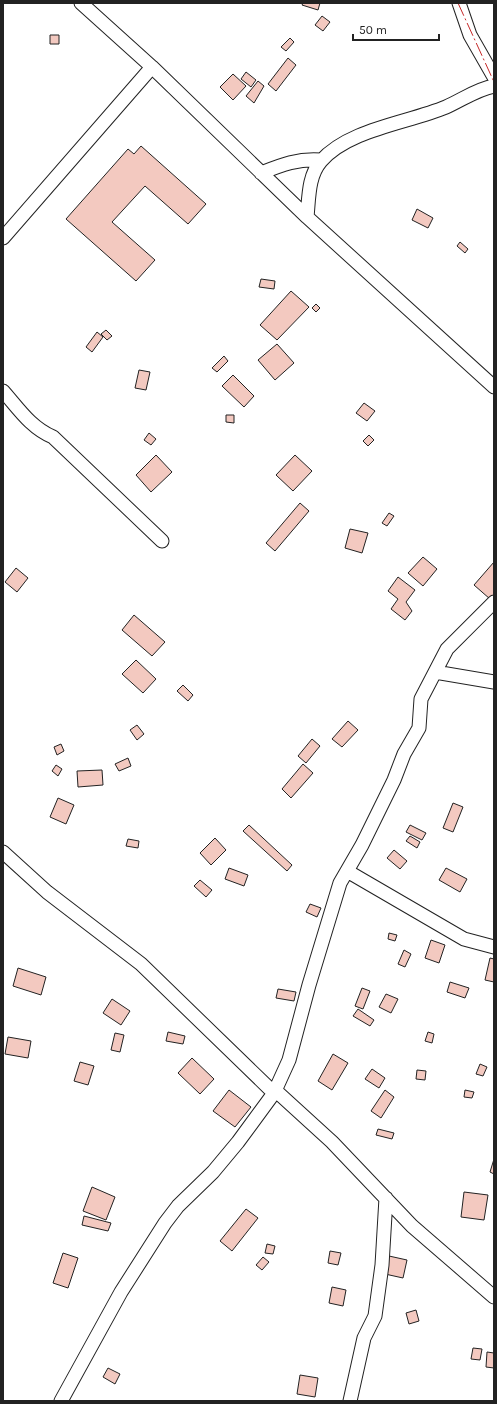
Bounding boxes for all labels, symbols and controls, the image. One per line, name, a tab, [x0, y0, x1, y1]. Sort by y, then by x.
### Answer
scale bar	[353, 16, 439, 42]
text: 50 m	[359, 23, 387, 37]

